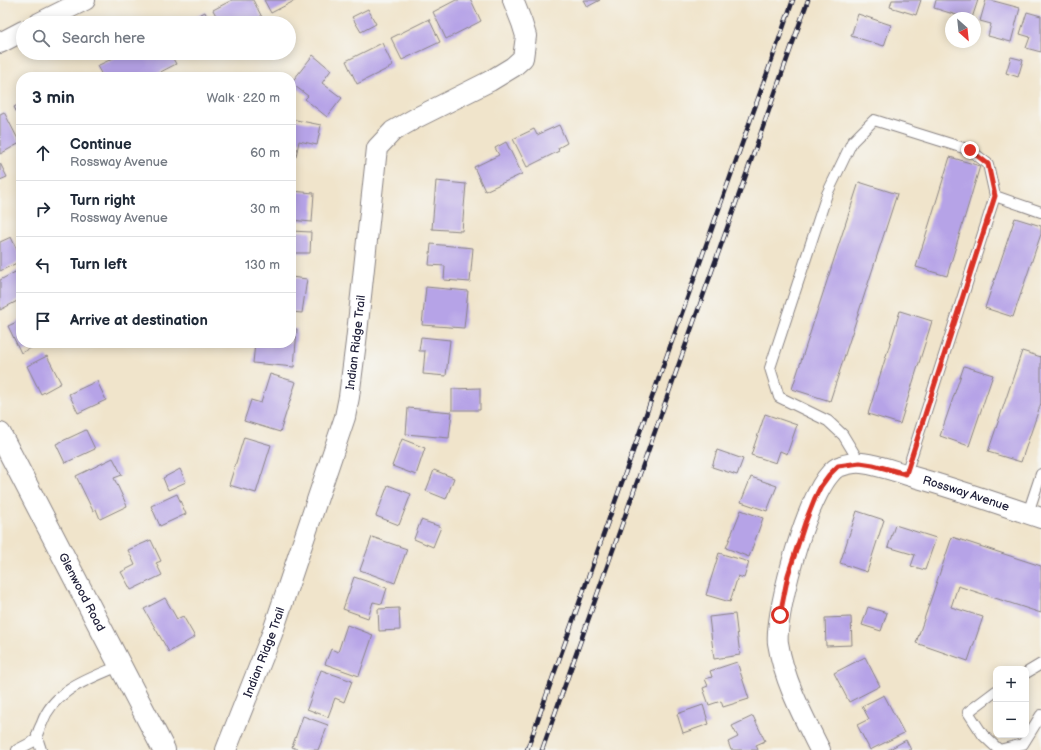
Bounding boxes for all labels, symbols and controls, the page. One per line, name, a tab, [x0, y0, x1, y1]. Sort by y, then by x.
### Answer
north arrow	[945, 12, 981, 48]
search box	[16, 16, 296, 60]
icon: search	[30, 27, 52, 49]
text: Search here	[62, 29, 145, 48]
text: 3 min	[32, 88, 75, 108]
text: Walk · 220 m	[207, 90, 280, 106]
text: Continue	[70, 135, 132, 154]
route end	[961, 141, 979, 159]
icon: ahead	[32, 142, 54, 164]
text: 60 m	[250, 145, 280, 161]
text: Rossway Avenue	[70, 154, 168, 170]
text: Turn right	[70, 191, 135, 210]
icon: right	[32, 198, 54, 220]
text: 30 m	[250, 201, 280, 217]
text: Rossway Avenue	[70, 210, 168, 226]
icon: left	[32, 254, 54, 276]
text: Turn left	[70, 255, 127, 274]
text: 130 m	[245, 257, 280, 273]
street label: Indian Ridge Trail	[342, 294, 369, 391]
icon: arrive	[32, 310, 54, 332]
text: Arrive at destination	[70, 311, 208, 330]
street label: Rossway Avenue	[921, 472, 1011, 514]
street label: Glenwood Road	[55, 550, 109, 634]
street label: Indian Ridge Trail	[240, 605, 288, 699]
route start	[771, 606, 789, 624]
map controls	[993, 666, 1029, 738]
button: +	[993, 666, 1029, 702]
button: −	[993, 702, 1029, 738]

